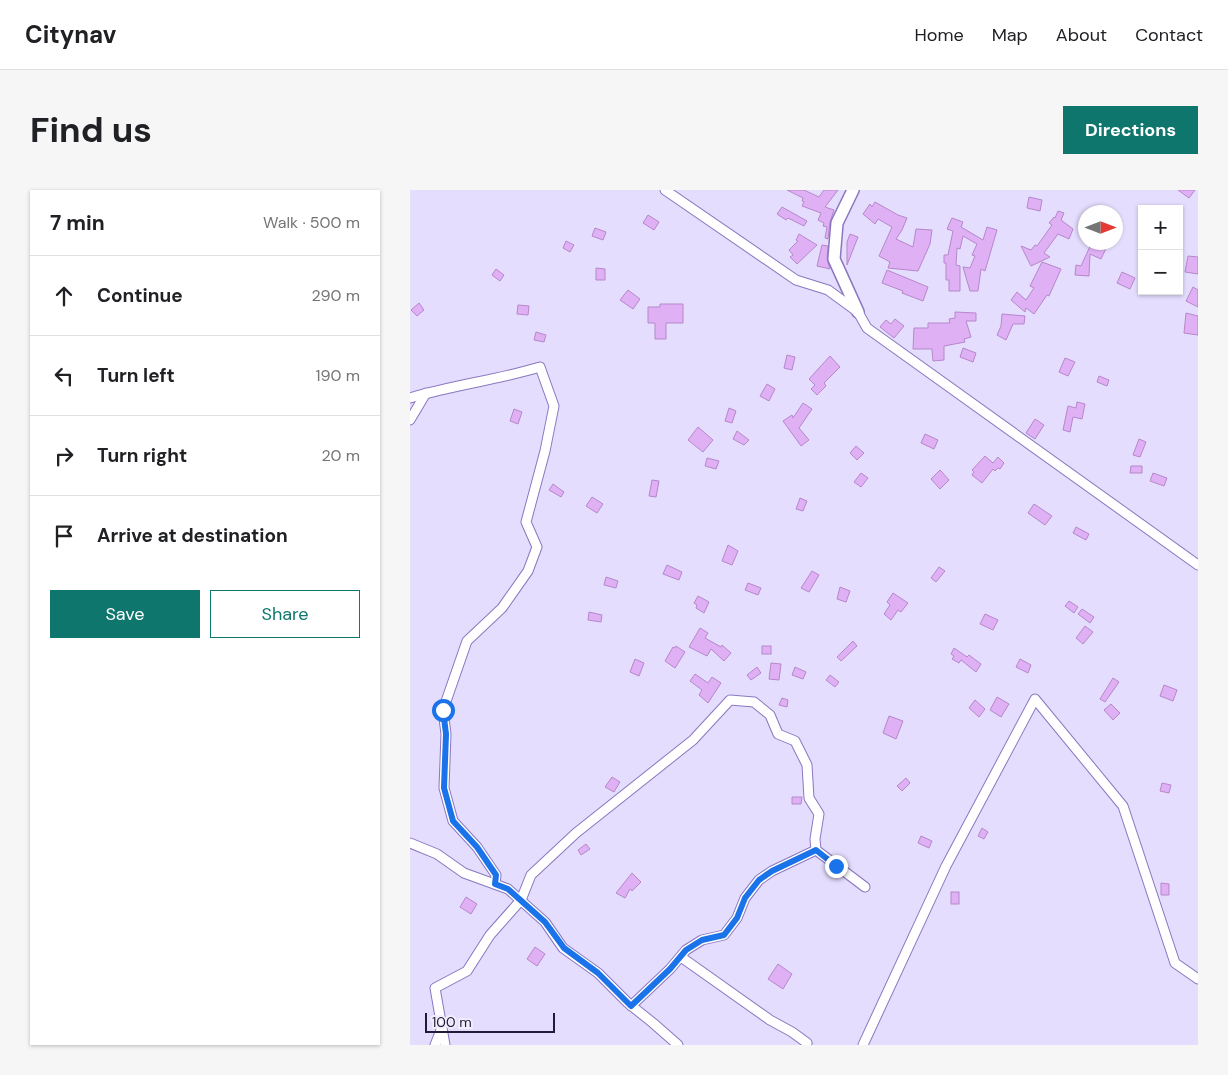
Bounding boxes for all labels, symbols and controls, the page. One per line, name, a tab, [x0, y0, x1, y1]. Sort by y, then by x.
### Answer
text: Citynav	[25, 19, 116, 50]
text: Home	[914, 23, 964, 47]
text: Map	[992, 23, 1028, 47]
text: About	[1056, 23, 1107, 47]
text: Contact	[1135, 23, 1203, 47]
button: Directions	[1063, 106, 1198, 154]
text: Find us	[30, 107, 152, 153]
north arrow	[1078, 205, 1123, 250]
map controls	[1138, 205, 1183, 295]
button: +	[1138, 205, 1183, 250]
text: 7 min	[50, 209, 105, 237]
text: Walk · 500 m	[263, 212, 360, 233]
button: −	[1138, 250, 1183, 295]
icon: ahead	[50, 282, 78, 310]
text: Continue	[97, 283, 183, 308]
text: 290 m	[311, 285, 360, 306]
icon: left	[50, 362, 78, 390]
text: Turn left	[97, 363, 175, 388]
text: 190 m	[316, 365, 360, 386]
icon: right	[50, 442, 78, 470]
text: Turn right	[97, 443, 187, 468]
text: 20 m	[321, 445, 360, 466]
icon: arrive	[50, 522, 78, 550]
text: Arrive at destination	[97, 523, 288, 548]
button: Save	[50, 590, 200, 638]
button: Share	[210, 590, 360, 638]
route start	[432, 699, 455, 722]
route end	[825, 855, 848, 878]
scale bar	[425, 1010, 555, 1033]
text: 100 m	[432, 1013, 472, 1031]

